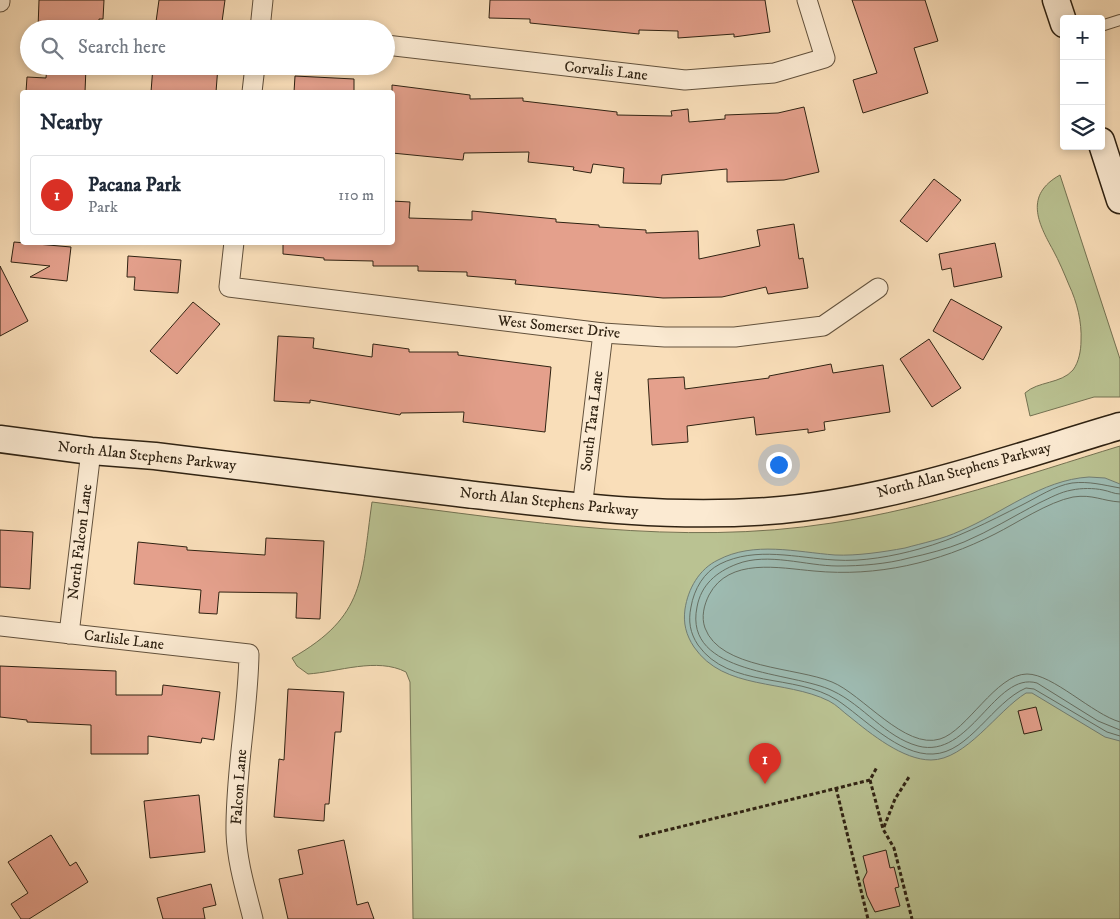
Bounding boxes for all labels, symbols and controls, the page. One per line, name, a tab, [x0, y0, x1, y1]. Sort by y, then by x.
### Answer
map controls	[1060, 15, 1105, 150]
button: +	[1060, 15, 1105, 60]
search box	[20, 20, 395, 75]
icon: search	[38, 34, 66, 62]
text: Search here	[78, 36, 166, 59]
street label: Corvalis Lane	[563, 57, 649, 85]
button: −	[1060, 60, 1105, 105]
button: layers	[1060, 105, 1105, 150]
text: Nearby	[40, 110, 102, 136]
text: Pacana Park	[88, 174, 181, 197]
text: 1	[54, 185, 60, 205]
text: 110 m	[338, 185, 374, 205]
text: Park	[88, 197, 118, 217]
street label: West Somerset Drive	[496, 311, 621, 343]
street label: South Tara Lane	[576, 370, 608, 472]
street label: North Alan Stephens Parkway	[57, 437, 238, 475]
street label: North Alan Stephens Parkway	[875, 437, 1054, 502]
your location	[766, 452, 792, 478]
street label: North Falcon Lane	[63, 483, 97, 601]
street label: North Alan Stephens Parkway	[459, 483, 640, 521]
street label: Carlisle Lane	[83, 626, 165, 654]
pin: 1	[749, 743, 781, 784]
street label: Falcon Lane	[227, 749, 251, 825]

